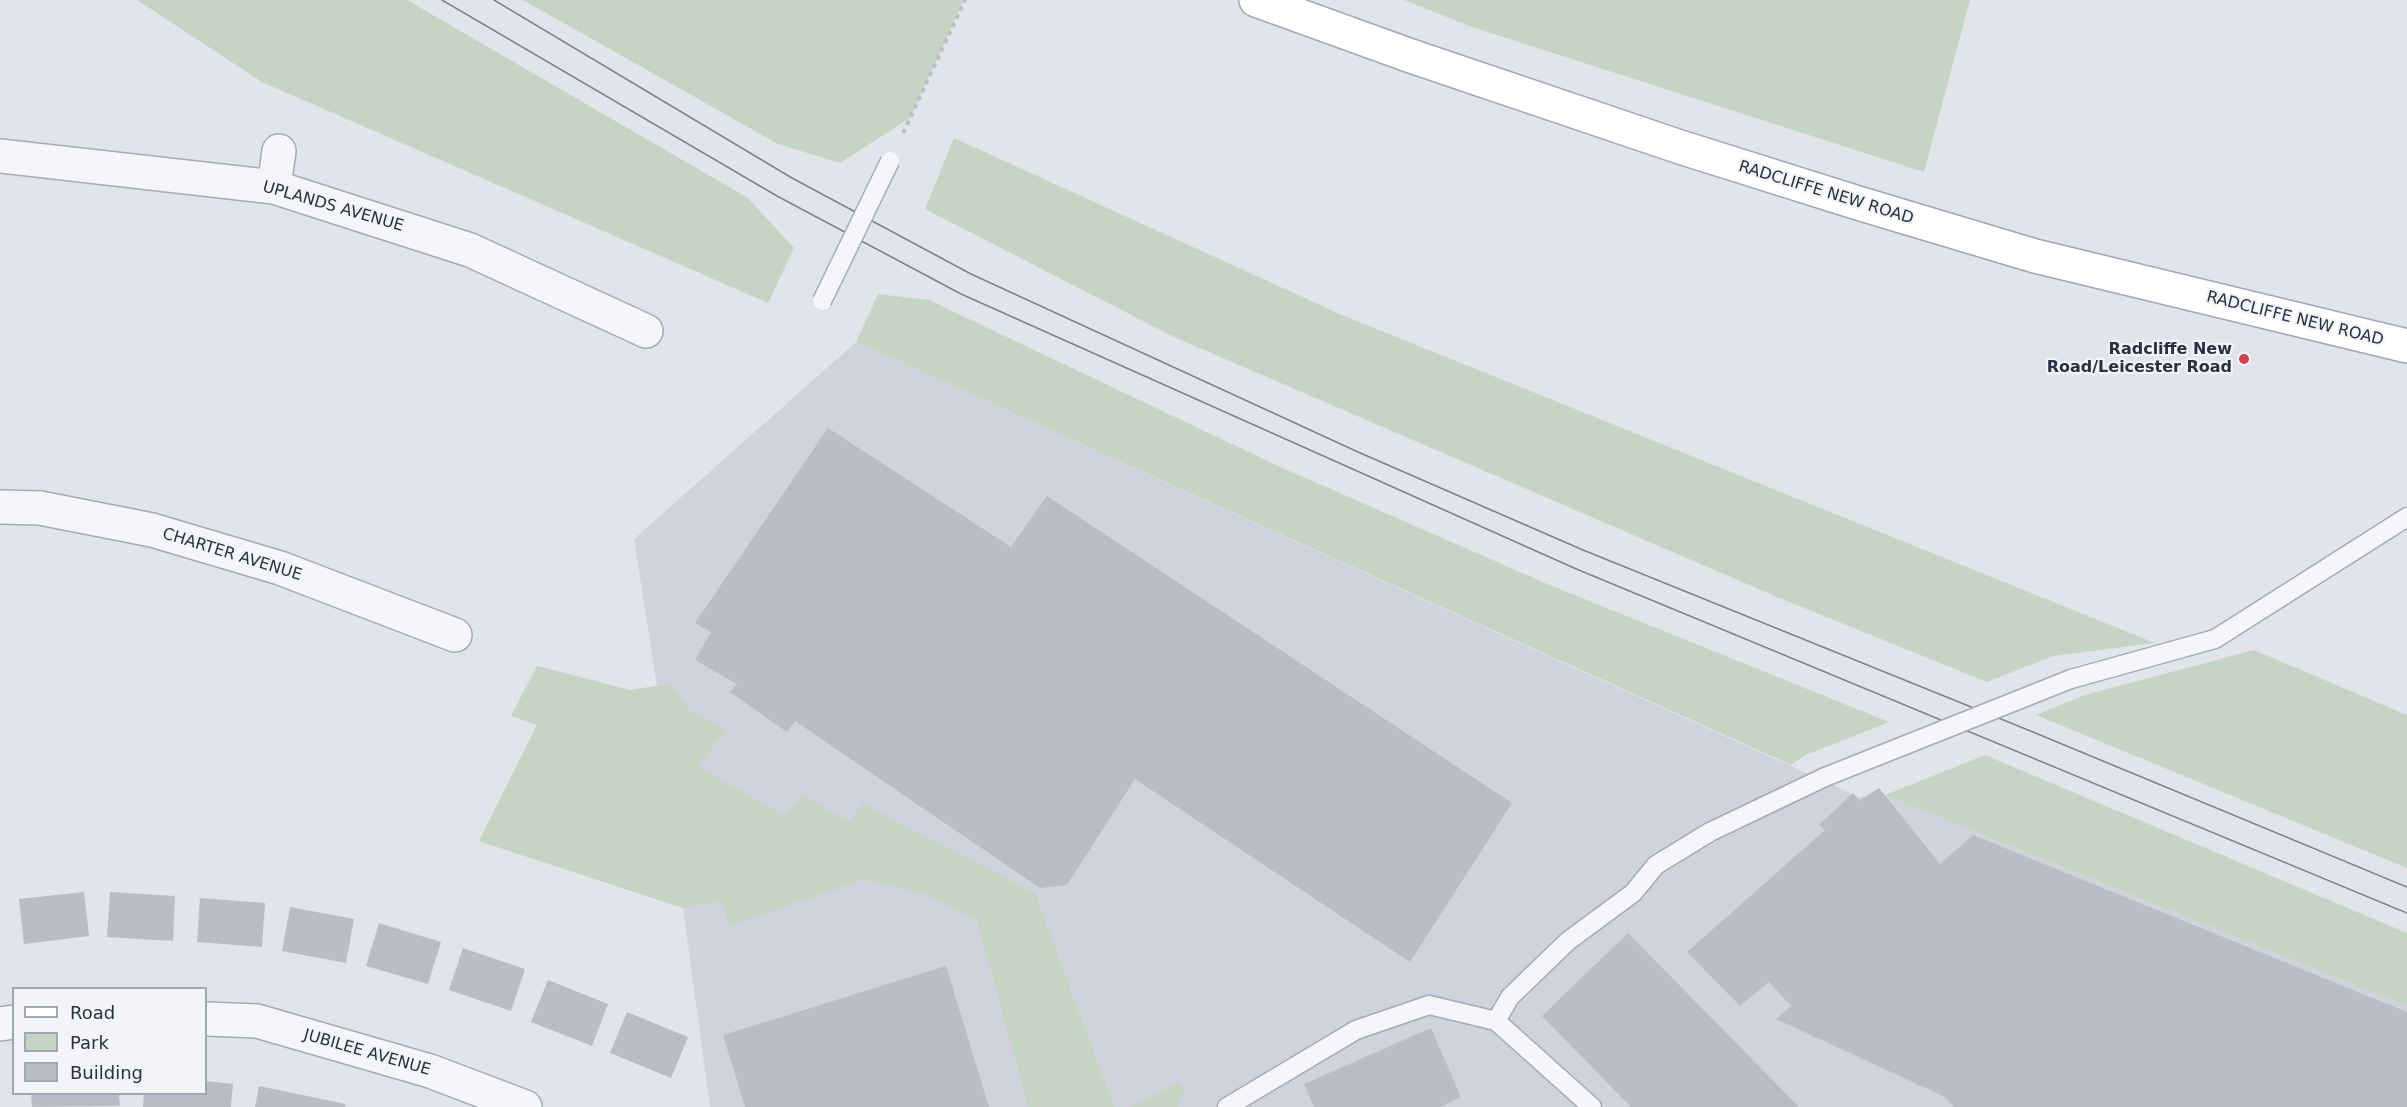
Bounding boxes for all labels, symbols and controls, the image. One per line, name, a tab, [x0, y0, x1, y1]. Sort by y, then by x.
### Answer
street label: RADCLIFFE NEW ROAD	[1736, 157, 1916, 229]
street label: UPLANDS AVENUE	[260, 178, 406, 236]
street label: RADCLIFFE NEW ROAD	[2204, 288, 2386, 350]
place label: Radcliffe New Road/Leicester Road	[2047, 340, 2232, 378]
marker: Radcliffe New Road/Leicester Road	[2237, 352, 2251, 366]
street label: CHARTER AVENUE	[160, 525, 304, 585]
legend	[12, 987, 207, 1095]
text: Road	[70, 1002, 115, 1023]
street label: JUBILEE AVENUE	[301, 1026, 433, 1080]
text: Park	[70, 1032, 109, 1053]
text: Building	[70, 1062, 143, 1083]

